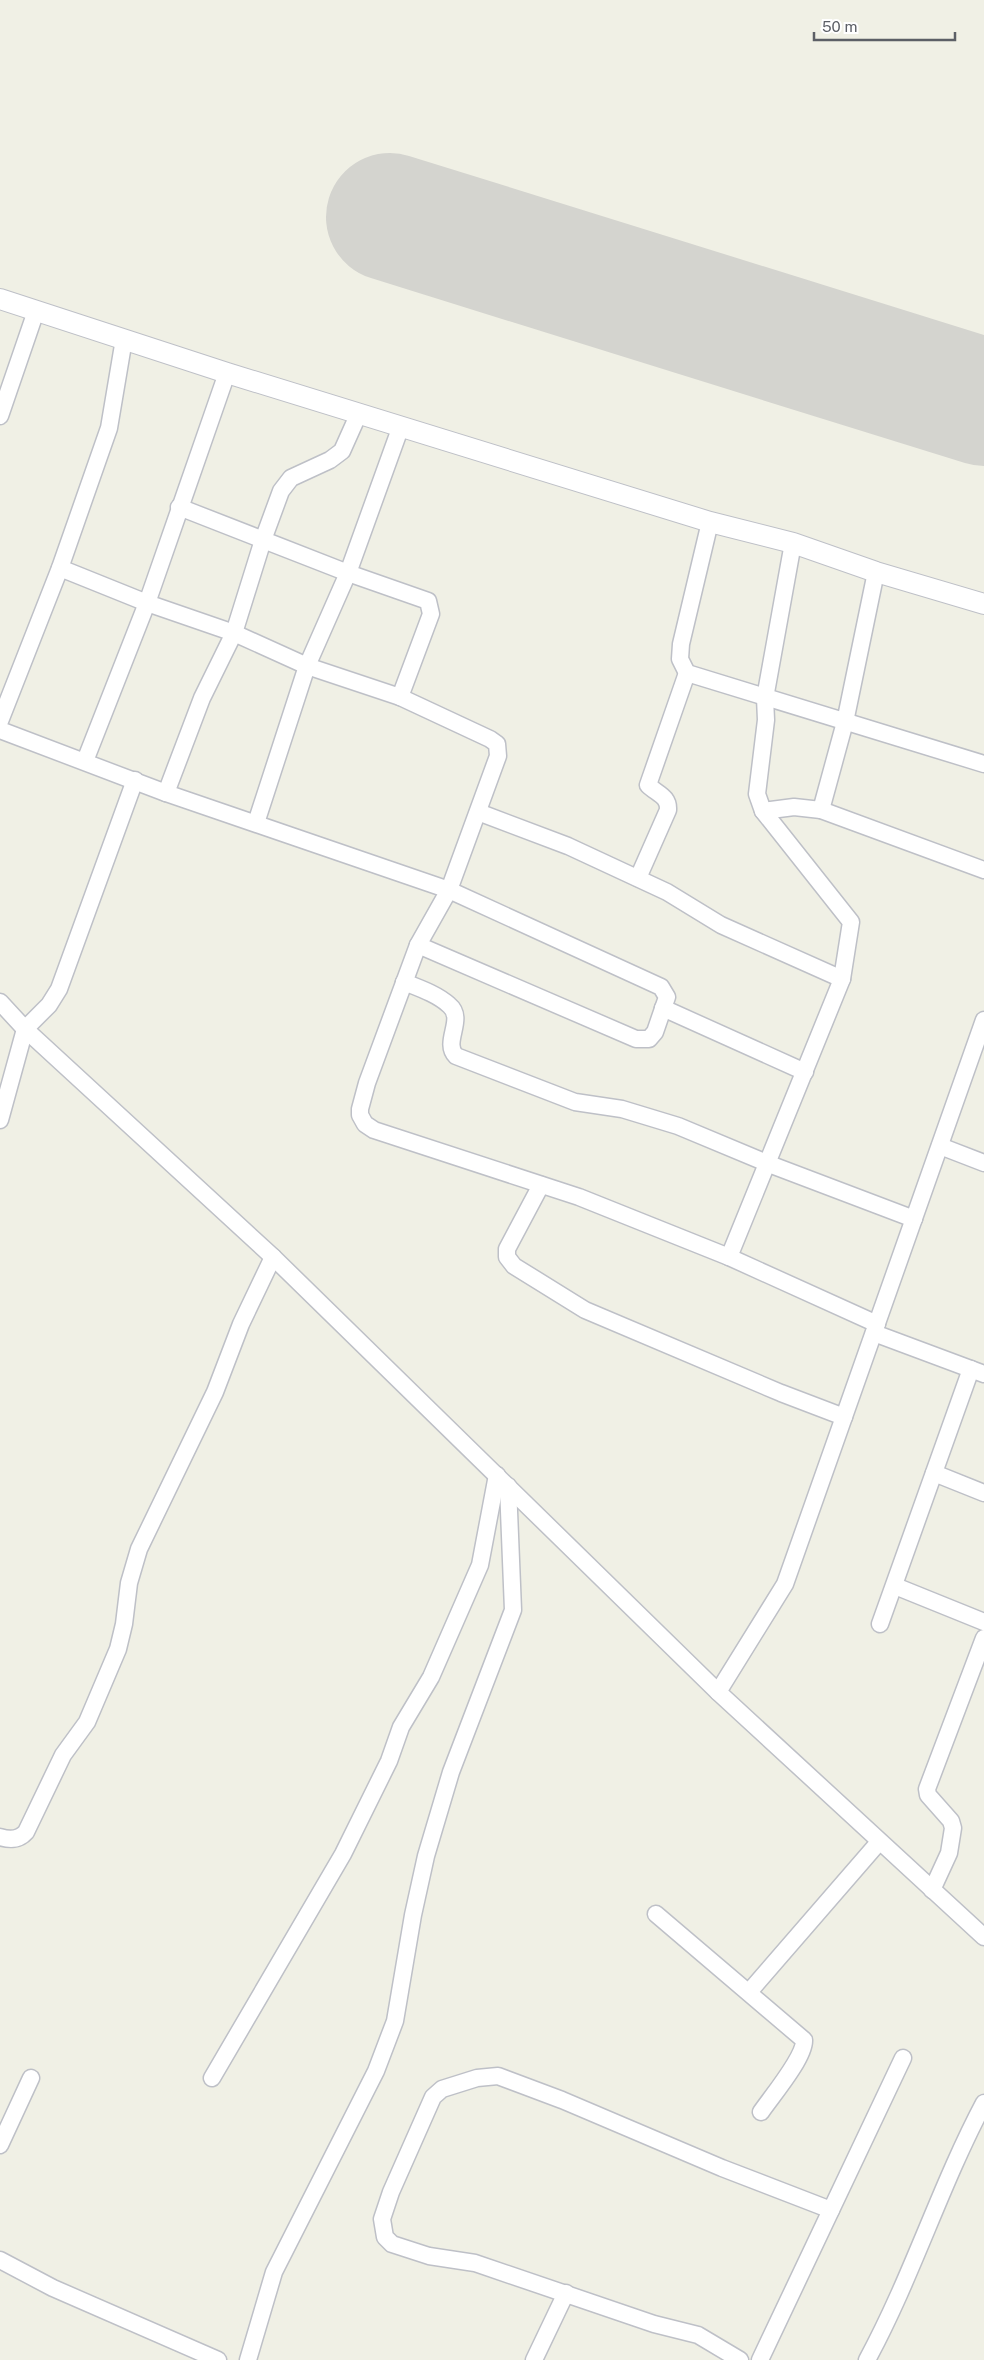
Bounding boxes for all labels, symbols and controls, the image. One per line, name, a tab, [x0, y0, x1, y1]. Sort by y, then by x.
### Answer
scale bar	[814, 10, 955, 42]
text: 50 m	[822, 18, 857, 35]

